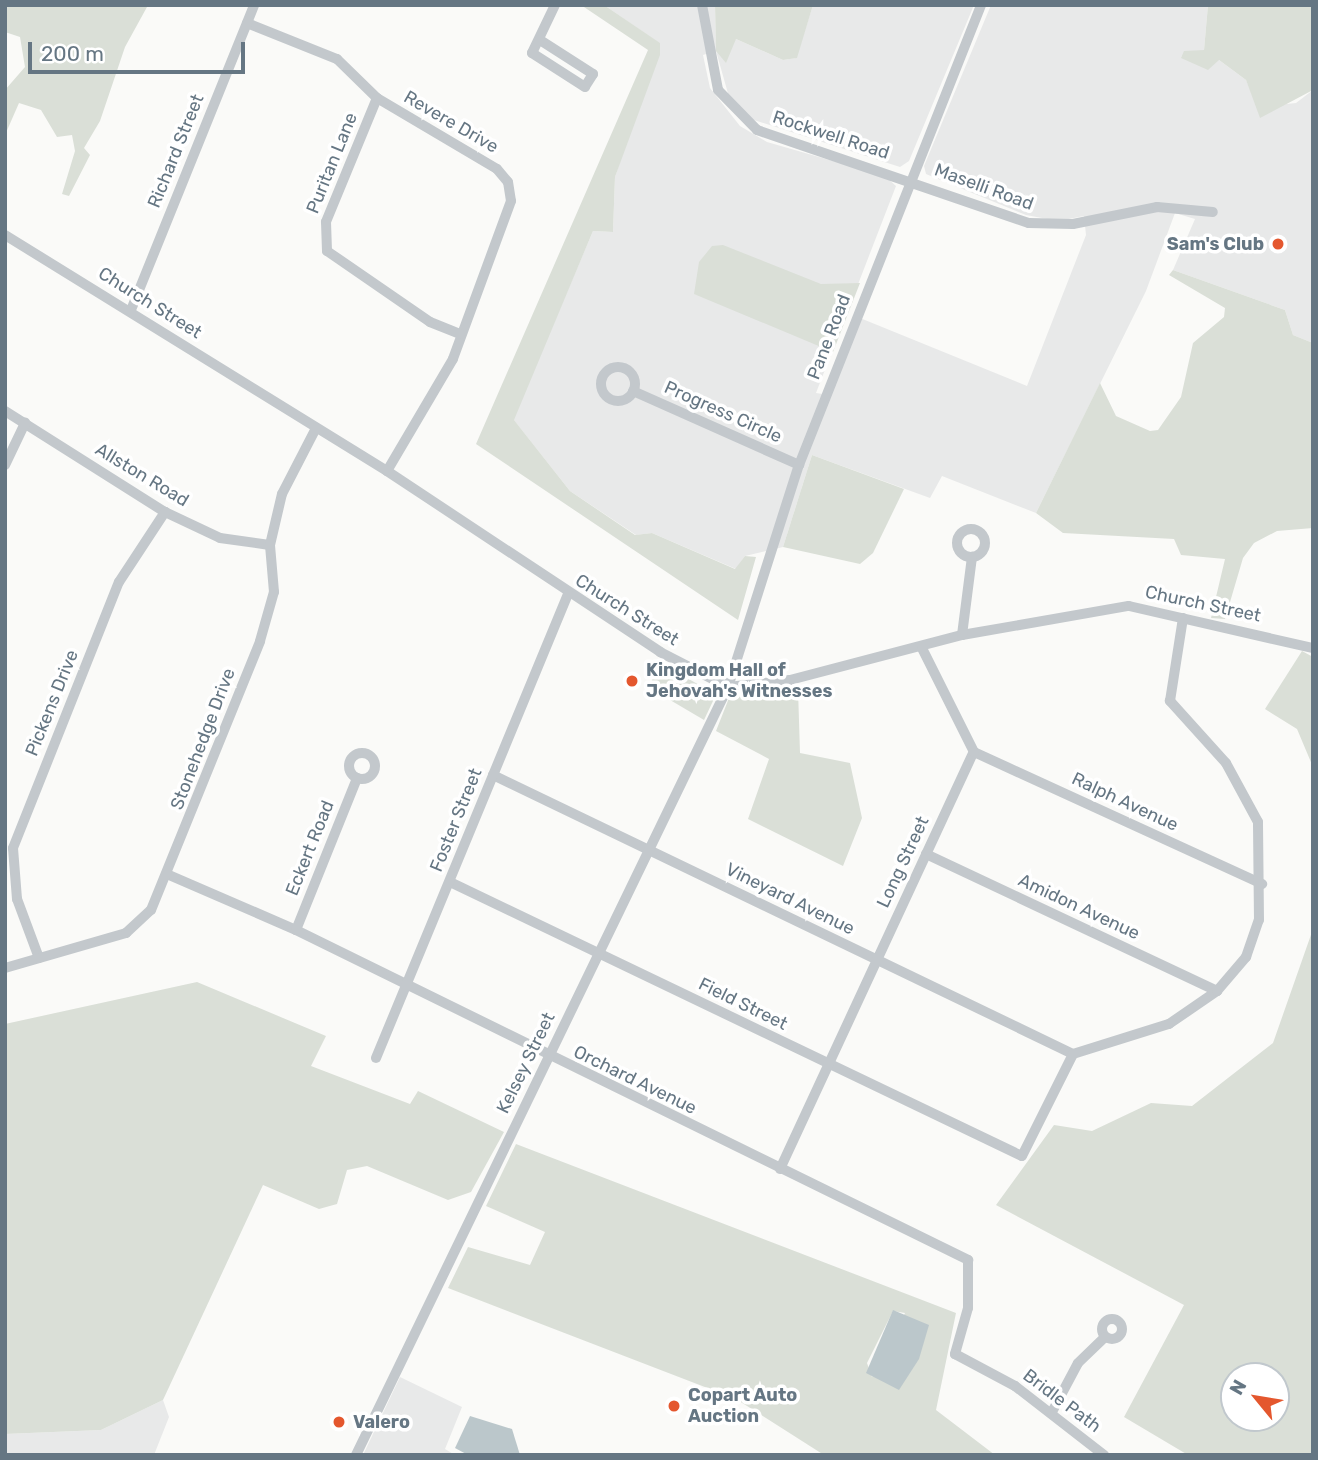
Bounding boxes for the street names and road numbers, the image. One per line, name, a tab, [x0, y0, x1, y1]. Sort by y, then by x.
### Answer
street label: Revere Drive	[400, 86, 502, 158]
street label: Richard Street	[143, 91, 209, 211]
street label: Rockwell Road	[770, 106, 892, 164]
street label: Puritan Lane	[302, 109, 362, 217]
street label: Maselli Road	[932, 159, 1036, 215]
street label: Church Street	[94, 263, 206, 343]
street label: Pane Road	[803, 291, 855, 383]
street label: Progress Circle	[661, 376, 785, 448]
street label: Allston Road	[91, 439, 193, 511]
street label: Church Street	[571, 570, 683, 650]
street label: Church Street	[1143, 581, 1263, 627]
street label: Pickens Drive	[21, 647, 83, 759]
street label: Stonehedge Drive	[166, 665, 240, 813]
street label: Foster Street	[425, 765, 487, 875]
street label: Ralph Avenue	[1068, 768, 1182, 836]
street label: Eckert Road	[281, 797, 339, 899]
street label: Long Street	[872, 813, 934, 911]
street label: Vineyard Avenue	[722, 858, 858, 940]
street label: Amidon Avenue	[1015, 869, 1143, 945]
street label: Field Street	[695, 973, 791, 1035]
street label: Kelsey Street	[492, 1009, 560, 1117]
street label: Orchard Avenue	[570, 1041, 700, 1119]
street label: Bridle Path	[1019, 1365, 1105, 1437]

